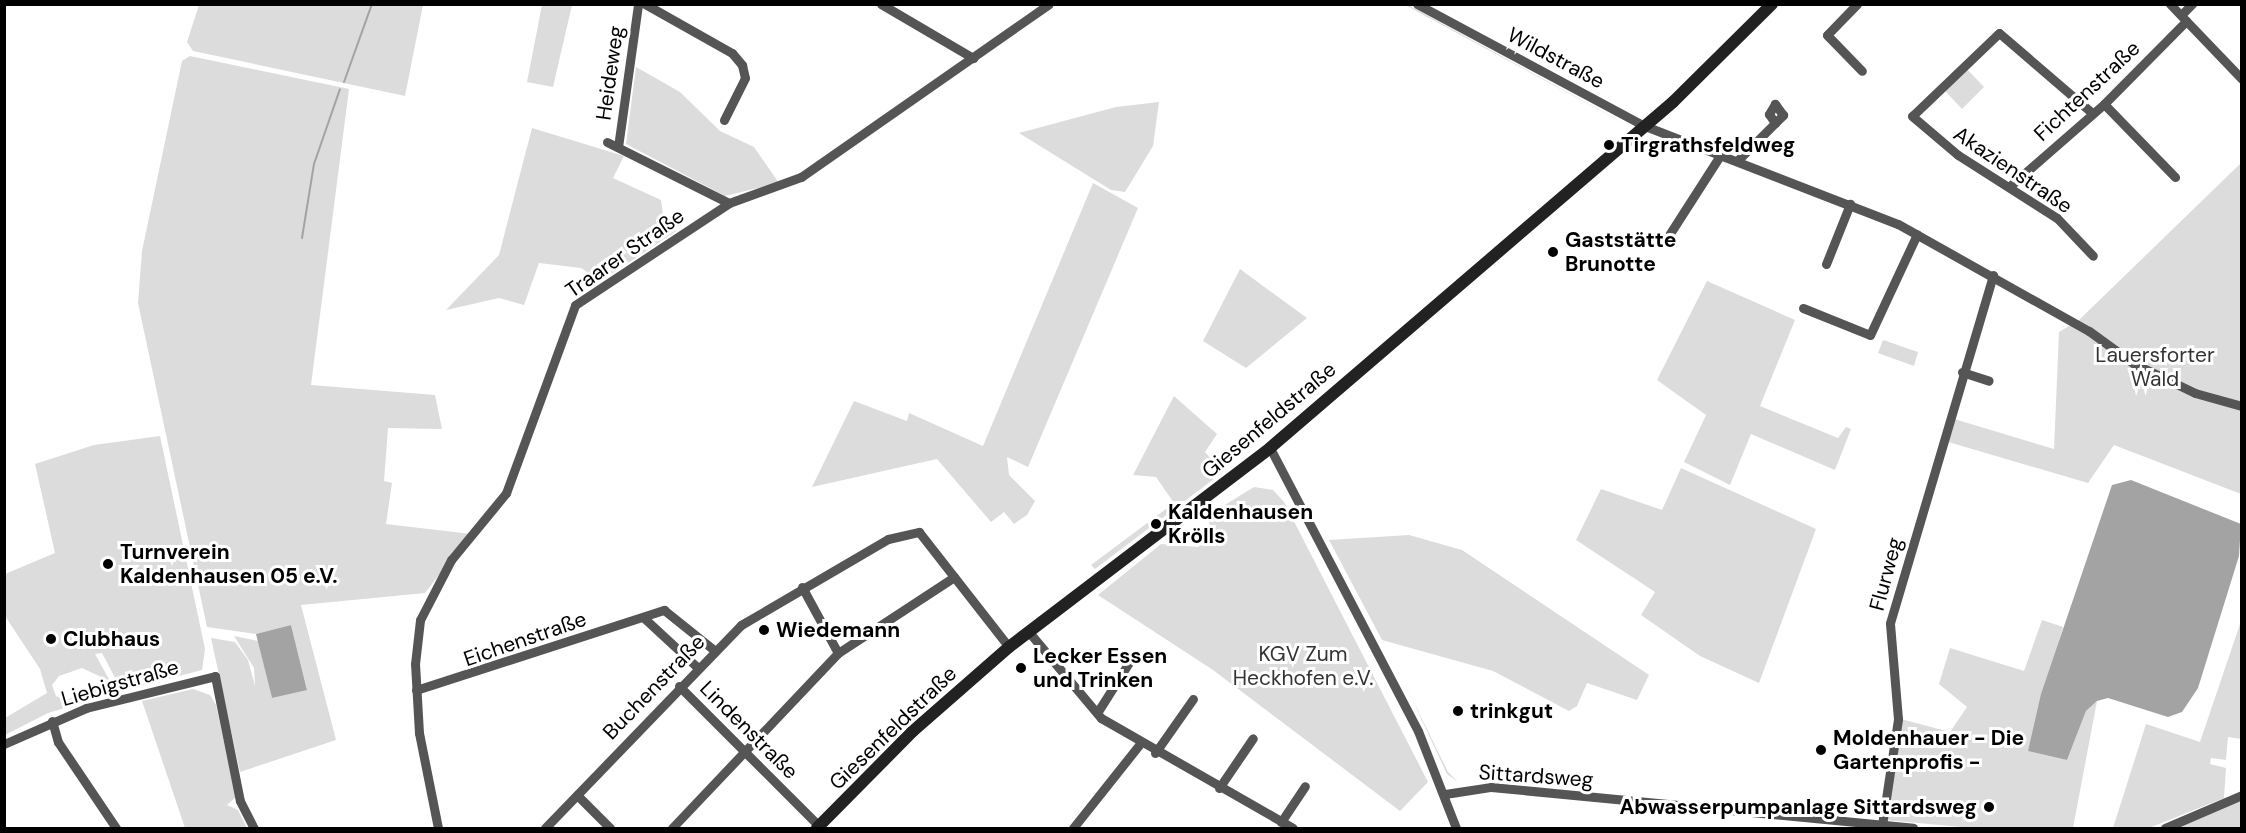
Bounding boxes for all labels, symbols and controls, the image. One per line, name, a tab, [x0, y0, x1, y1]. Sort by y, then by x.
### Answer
street label: Wildstraße	[1503, 22, 1609, 94]
street label: Heideweg	[591, 24, 629, 122]
street label: Fichtenstraße	[2029, 36, 2145, 146]
street label: Akazienstraße	[1949, 121, 2077, 219]
place label: Tirgrathsfeldweg	[1621, 132, 1795, 158]
marker: Tirgrathsfeldweg	[1602, 138, 1616, 152]
street label: Traarer Straße	[561, 203, 689, 303]
place label: Gaststätte Brunotte	[1565, 227, 1676, 277]
marker: Gaststätte Brunotte	[1546, 245, 1560, 259]
park label: Lauersforter Wald	[2095, 342, 2215, 392]
street label: Giesenfeldstraße	[1197, 357, 1341, 483]
place label: Kaldenhausen Krölls	[1168, 499, 1313, 549]
marker: Kaldenhausen Krölls	[1149, 517, 1163, 531]
street label: Flurweg	[1864, 535, 1908, 613]
place label: Turnverein Kaldenhausen 05 e.V.	[120, 539, 338, 589]
marker: Turnverein Kaldenhausen 05 e.V.	[101, 557, 115, 571]
street label: Eichenstraße	[460, 606, 590, 672]
place label: Wiedemann	[776, 617, 900, 643]
marker: Wiedemann	[757, 623, 771, 637]
place label: Clubhaus	[63, 626, 160, 652]
street label: Buchenstraße	[598, 629, 710, 745]
marker: Clubhaus	[44, 632, 58, 646]
park label: KGV Zum Heckhofen e.V.	[1233, 641, 1373, 691]
place label: Lecker Essen und Trinken	[1033, 643, 1167, 693]
street label: Liebigstraße	[58, 654, 182, 712]
street label: Giesenfeldstraße	[824, 661, 962, 795]
marker: Lecker Essen und Trinken	[1014, 661, 1028, 675]
street label: Lindenstraße	[695, 676, 803, 784]
place label: trinkgut	[1470, 698, 1553, 724]
marker: trinkgut	[1451, 704, 1465, 718]
place label: Moldenhauer - Die Gartenprofis -	[1833, 725, 2024, 775]
marker: Moldenhauer - Die Gartenprofis -	[1814, 743, 1828, 757]
street label: Sittardsweg	[1478, 759, 1594, 793]
place label: Abwasserpumpanlage Sittardsweg	[1619, 794, 1977, 820]
marker: Abwasserpumpanlage Sittardsweg	[1982, 800, 1996, 814]

